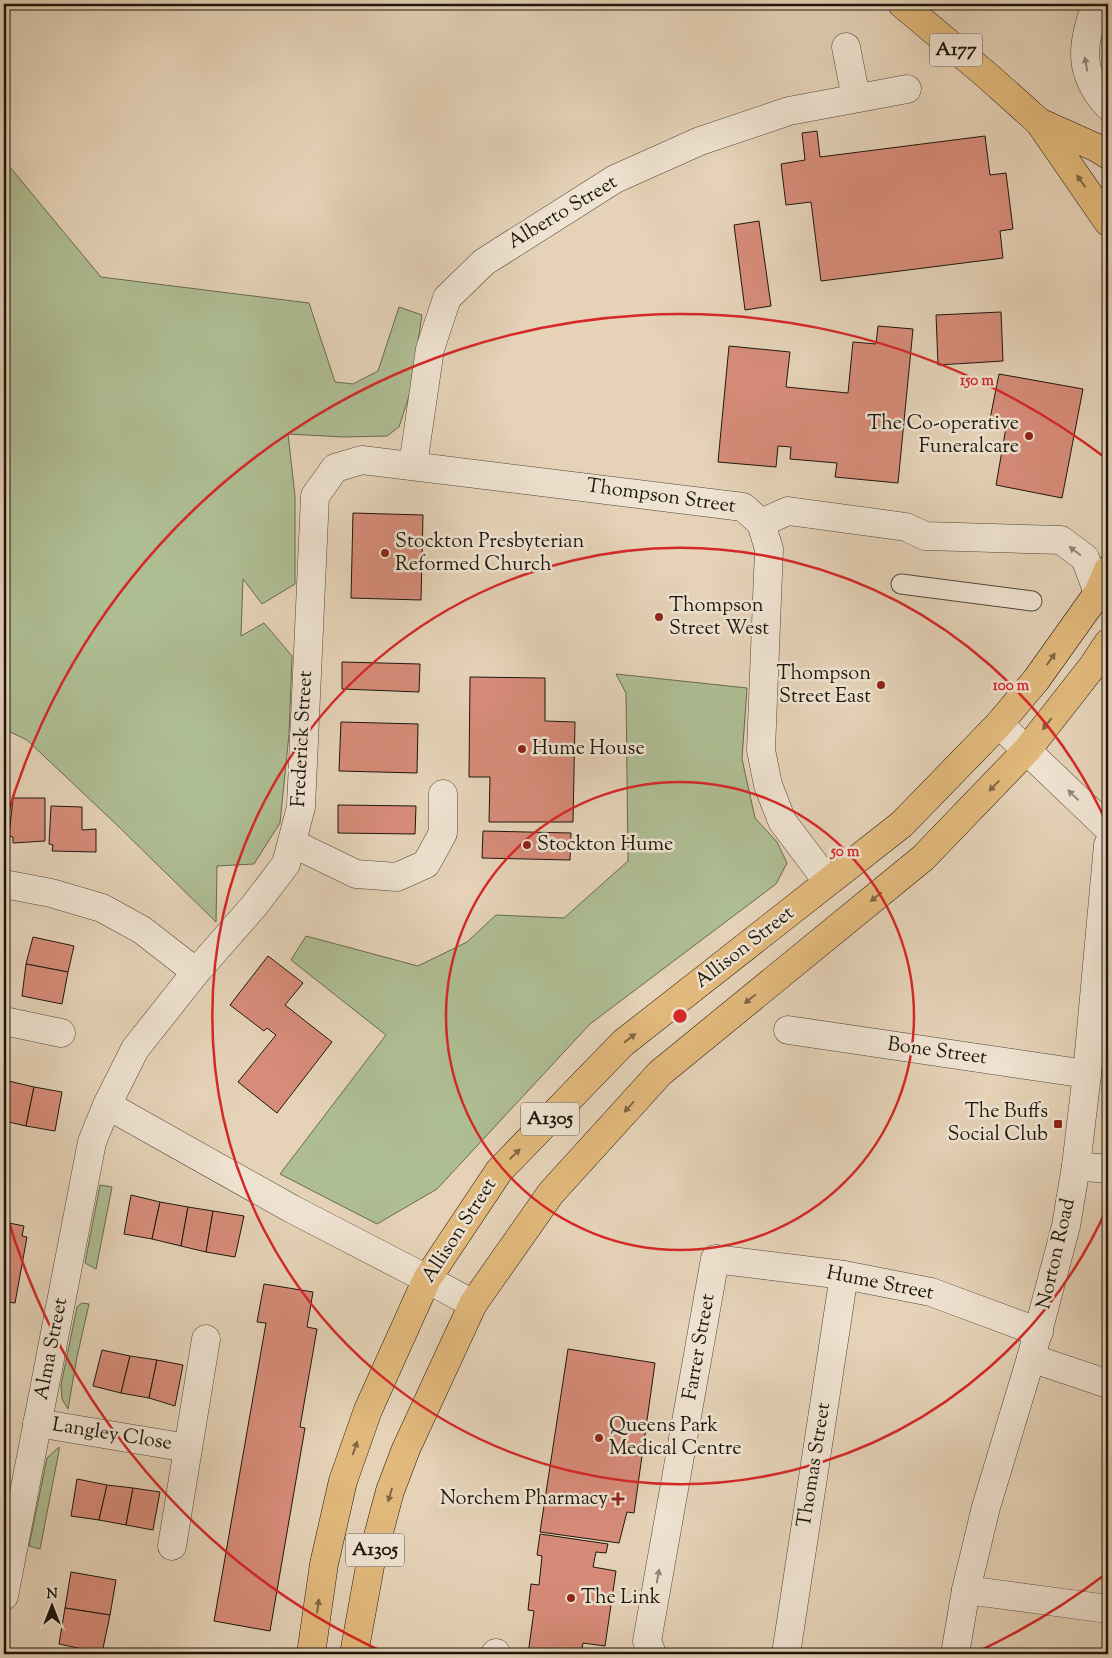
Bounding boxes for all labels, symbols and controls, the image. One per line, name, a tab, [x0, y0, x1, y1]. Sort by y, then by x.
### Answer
road number: A177	[930, 34, 982, 66]
one-way arrow	[1082, 56, 1090, 72]
street label: Alberto Street	[503, 169, 623, 257]
one-way arrow	[1076, 175, 1086, 188]
text: 150 m	[960, 371, 994, 392]
place label: The Co-operative Funeralcare	[867, 410, 1019, 462]
marker: The Co-operative Funeralcare	[1023, 430, 1035, 442]
street label: Thompson Street	[584, 472, 738, 522]
place label: Stockton Presbyterian Reformed Church	[395, 528, 585, 580]
one-way arrow	[1069, 546, 1082, 557]
marker: Stockton Presbyterian Reformed Church	[379, 547, 391, 559]
place label: Thompson Street West	[669, 592, 769, 644]
marker: Thompson Street West	[653, 611, 665, 623]
one-way arrow	[1046, 652, 1056, 666]
place label: Thompson Street East	[776, 660, 871, 712]
street label: Frederick Street	[285, 670, 321, 808]
text: 100 m	[993, 676, 1030, 697]
marker: Thompson Street East	[875, 679, 887, 691]
one-way arrow	[1042, 717, 1053, 730]
place label: Hume House	[532, 735, 645, 764]
marker: Hume House	[516, 743, 528, 755]
one-way arrow	[988, 779, 1000, 791]
one-way arrow	[1067, 789, 1079, 801]
place label: Stockton Hume	[537, 831, 673, 860]
marker: Stockton Hume	[521, 839, 533, 851]
text: 50 m	[830, 842, 860, 863]
one-way arrow	[869, 891, 882, 902]
street label: Allison Street	[689, 900, 801, 996]
one-way arrow	[743, 994, 756, 1005]
centre of rings	[671, 1007, 689, 1025]
street label: Bone Street	[885, 1031, 989, 1073]
one-way arrow	[623, 1033, 636, 1044]
place label: The Buffs Social Club	[948, 1098, 1048, 1150]
one-way arrow	[623, 1101, 635, 1113]
road number: A1305	[521, 1102, 579, 1136]
marker: The Buffs Social Club	[1052, 1118, 1064, 1130]
one-way arrow	[509, 1148, 521, 1160]
street label: Allison Street	[415, 1173, 505, 1289]
street label: Norton Road	[1030, 1196, 1084, 1312]
street label: Hume Street	[824, 1259, 936, 1309]
street label: Farrer Street	[676, 1291, 724, 1402]
street label: Alma Street	[28, 1295, 76, 1403]
street label: Thomas Street	[791, 1400, 839, 1530]
street label: Langley Close	[50, 1411, 174, 1459]
place label: Queens Park Medical Centre	[609, 1412, 742, 1464]
marker: Queens Park Medical Centre	[593, 1432, 605, 1444]
one-way arrow	[351, 1440, 359, 1455]
place label: Norchem Pharmacy	[440, 1485, 608, 1514]
one-way arrow	[385, 1488, 393, 1503]
marker: Norchem Pharmacy	[612, 1493, 624, 1505]
road number: A1305	[346, 1534, 404, 1566]
one-way arrow	[655, 1568, 663, 1584]
north arrow	[28, 1580, 78, 1630]
place label: The Link	[581, 1584, 661, 1613]
text: N	[46, 1585, 58, 1605]
marker: The Link	[565, 1592, 577, 1604]
one-way arrow	[314, 1598, 322, 1614]

